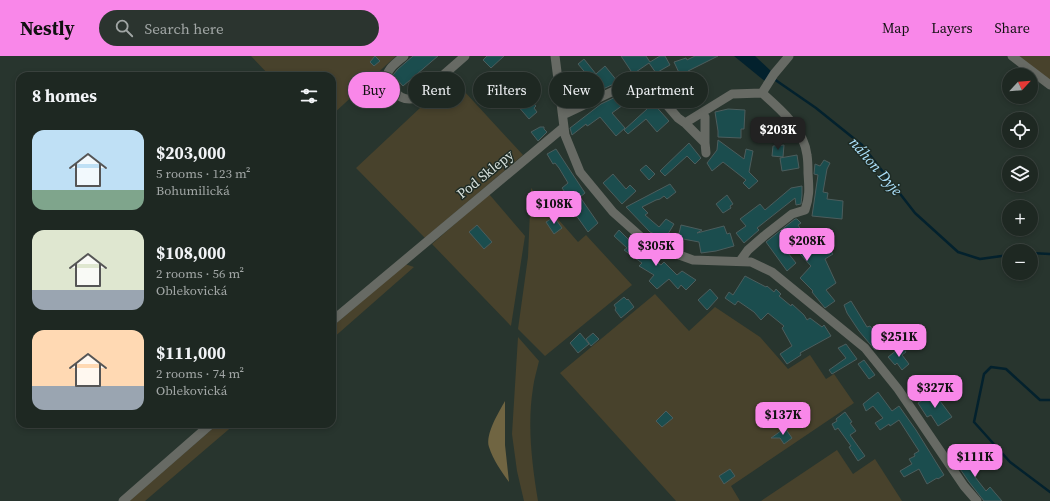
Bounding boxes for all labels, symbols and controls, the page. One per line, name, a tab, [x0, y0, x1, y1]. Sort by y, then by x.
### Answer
search box	[99, 10, 379, 46]
text: Nestly	[20, 15, 75, 41]
icon: search	[113, 17, 135, 39]
text: Search here	[145, 18, 224, 39]
text: Map	[882, 18, 909, 38]
text: Layers	[931, 18, 973, 38]
text: Share	[995, 18, 1030, 38]
north arrow	[1002, 68, 1038, 104]
map controls	[1002, 68, 1038, 280]
chip: Buy	[348, 72, 400, 108]
chip: Rent	[408, 72, 465, 108]
chip: Filters	[473, 72, 541, 108]
chip: New	[549, 72, 604, 108]
chip: Apartment	[612, 72, 708, 108]
text: 8 homes	[32, 84, 97, 108]
icon: filters	[298, 85, 320, 107]
button: locate	[1002, 112, 1038, 148]
pin: $203K	[750, 117, 806, 151]
text: $203K	[759, 121, 797, 138]
water label: náhon Dyje	[845, 132, 907, 200]
text: $203,000	[156, 141, 226, 165]
street label: Pod Sklepy	[452, 144, 518, 203]
icon: home	[64, 146, 112, 194]
button: layers	[1002, 156, 1038, 192]
text: 5 rooms · 123 m²	[156, 165, 251, 182]
text: Bohumilická	[156, 182, 230, 199]
pin: $108K	[526, 191, 582, 225]
text: $108K	[535, 195, 573, 212]
button: +	[1002, 200, 1038, 236]
pin: $208K	[779, 228, 835, 262]
text: $208K	[788, 232, 826, 249]
pin: $305K	[628, 233, 684, 267]
text: $305K	[637, 237, 675, 254]
text: $108,000	[156, 241, 226, 265]
button: −	[1002, 244, 1038, 280]
icon: home	[64, 246, 112, 294]
text: 2 rooms · 56 m²	[156, 265, 244, 282]
text: Oblekovická	[156, 282, 227, 299]
pin: $251K	[871, 324, 927, 358]
text: $251K	[880, 328, 918, 345]
text: $111,000	[156, 341, 226, 365]
icon: home	[64, 346, 112, 394]
text: 2 rooms · 74 m²	[156, 365, 244, 382]
pin: $327K	[907, 375, 963, 409]
text: $327K	[916, 379, 954, 396]
text: Oblekovická	[156, 382, 227, 399]
pin: $137K	[755, 402, 811, 436]
text: $137K	[764, 406, 802, 423]
pin: $111K	[947, 444, 1003, 478]
text: $111K	[956, 448, 994, 465]

